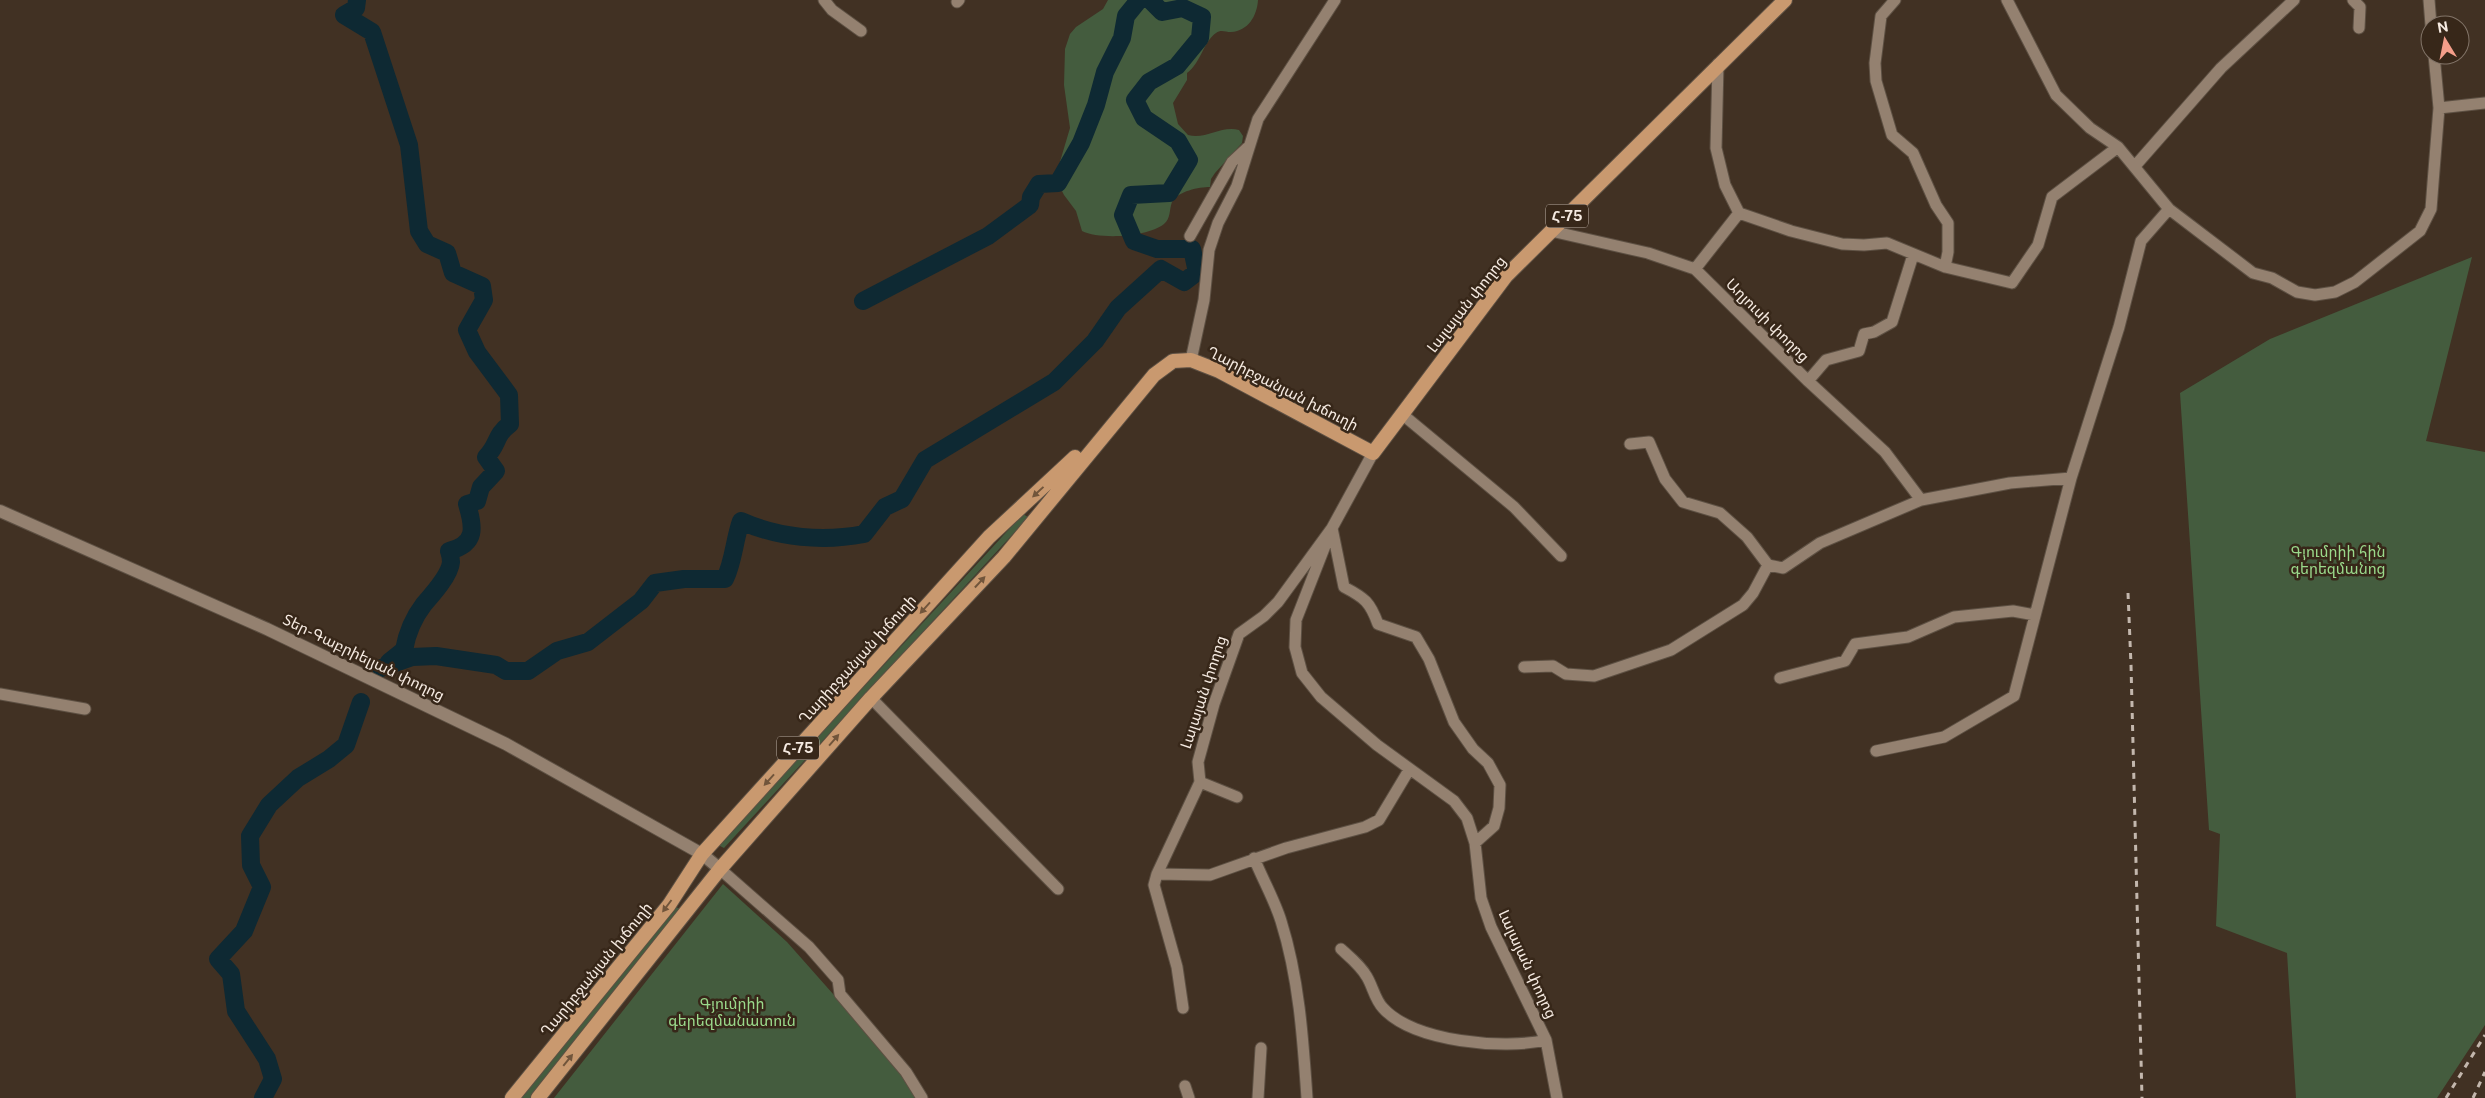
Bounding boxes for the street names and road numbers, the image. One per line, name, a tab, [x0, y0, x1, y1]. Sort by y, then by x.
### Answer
road number: Հ-75	[1546, 205, 1588, 228]
street label: Լալայան փողոց	[1423, 252, 1510, 356]
street label: Աղյուսի փողոց	[1722, 275, 1813, 366]
street label: Ղարիբջանյան խճուղի	[1204, 342, 1361, 434]
street label: Ղարիբջանյան խճուղի	[795, 591, 920, 728]
street label: Տեր-Գաբրիելյան փողոց	[280, 610, 447, 704]
street label: Լալայան փողոց	[1177, 633, 1230, 751]
road number: Հ-75	[777, 736, 819, 760]
street label: Ղարիբջանյան խճուղի	[537, 899, 656, 1040]
street label: Լալայան փողոց	[1495, 907, 1561, 1021]

